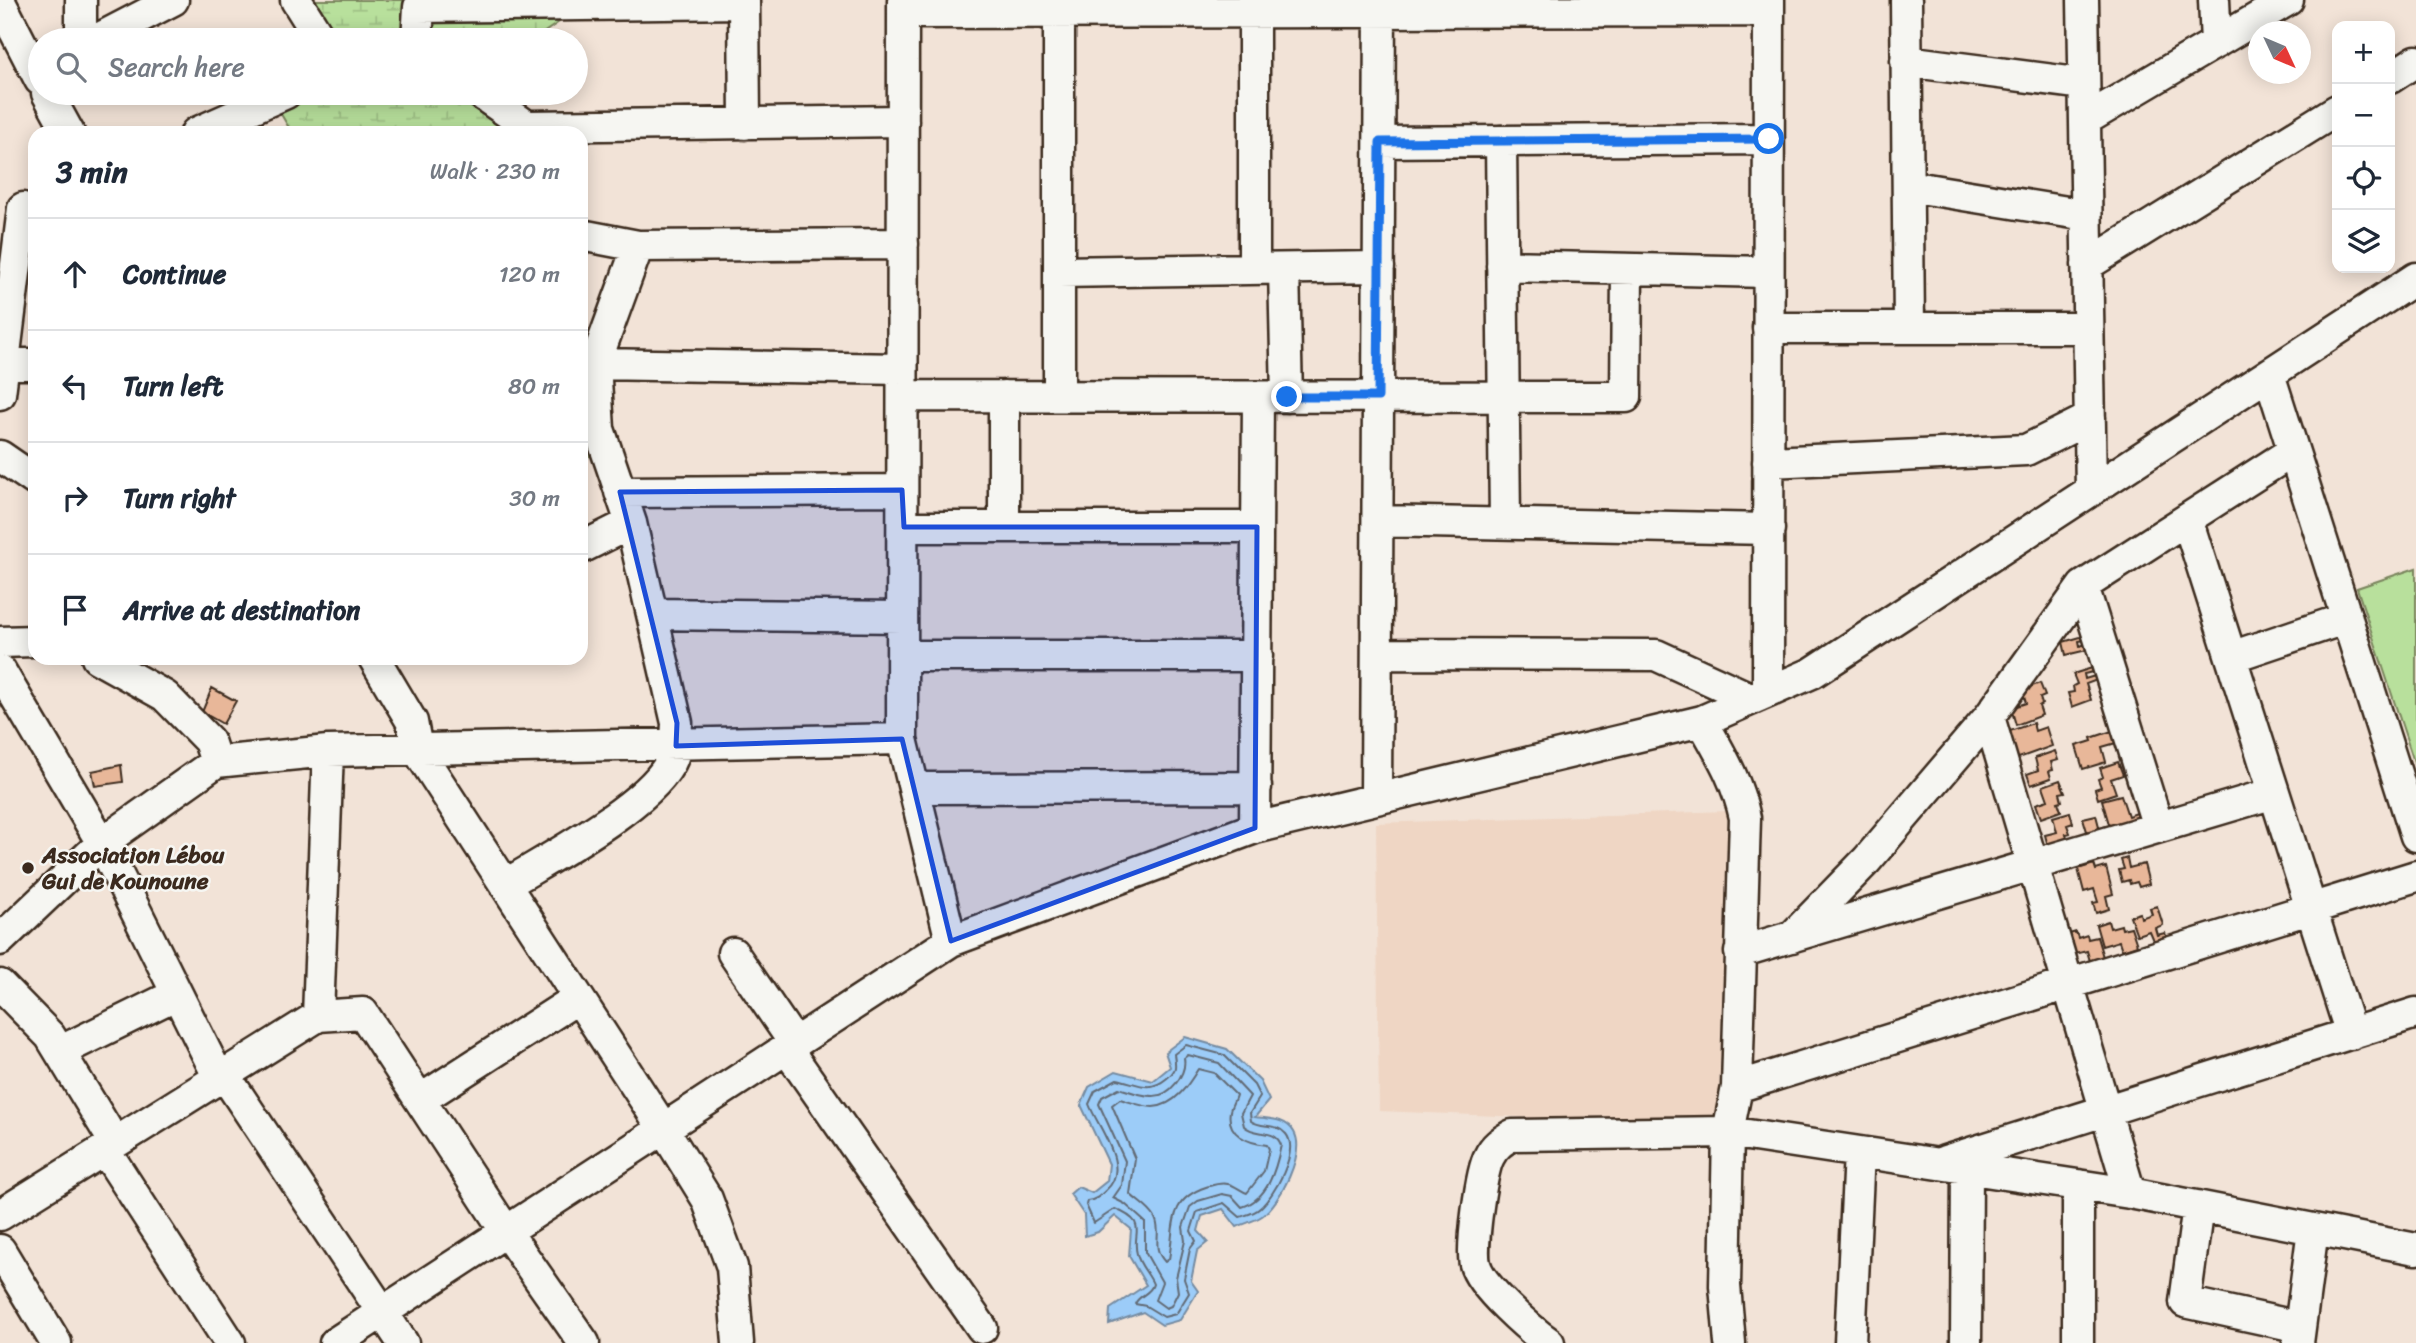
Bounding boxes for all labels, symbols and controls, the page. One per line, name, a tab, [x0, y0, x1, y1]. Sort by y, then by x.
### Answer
north arrow	[2248, 21, 2311, 84]
map controls	[2332, 21, 2395, 273]
button: +	[2332, 21, 2395, 84]
search box	[28, 28, 588, 105]
text: Search here	[108, 44, 245, 90]
icon: search	[52, 48, 90, 86]
button: −	[2332, 84, 2395, 147]
route start	[1753, 123, 1784, 154]
text: 3 min	[56, 145, 128, 199]
button: locate	[2332, 147, 2395, 210]
text: Walk · 230 m	[430, 151, 560, 192]
button: layers	[2332, 210, 2395, 273]
text: Continue	[123, 251, 226, 297]
text: 120 m	[499, 254, 560, 295]
icon: ahead	[56, 255, 94, 293]
text: Turn left	[123, 363, 223, 409]
text: 80 m	[508, 366, 560, 407]
icon: left	[56, 367, 94, 405]
route end	[1271, 381, 1302, 412]
text: Turn right	[123, 475, 236, 521]
text: 30 m	[509, 478, 560, 519]
icon: right	[56, 479, 94, 517]
text: Arrive at destination	[123, 587, 360, 633]
icon: arrive	[56, 591, 94, 629]
place label: Association Lébou Gui de Kounoune	[41, 835, 225, 902]
marker: Association Lébou Gui de Kounoune	[20, 860, 36, 876]

